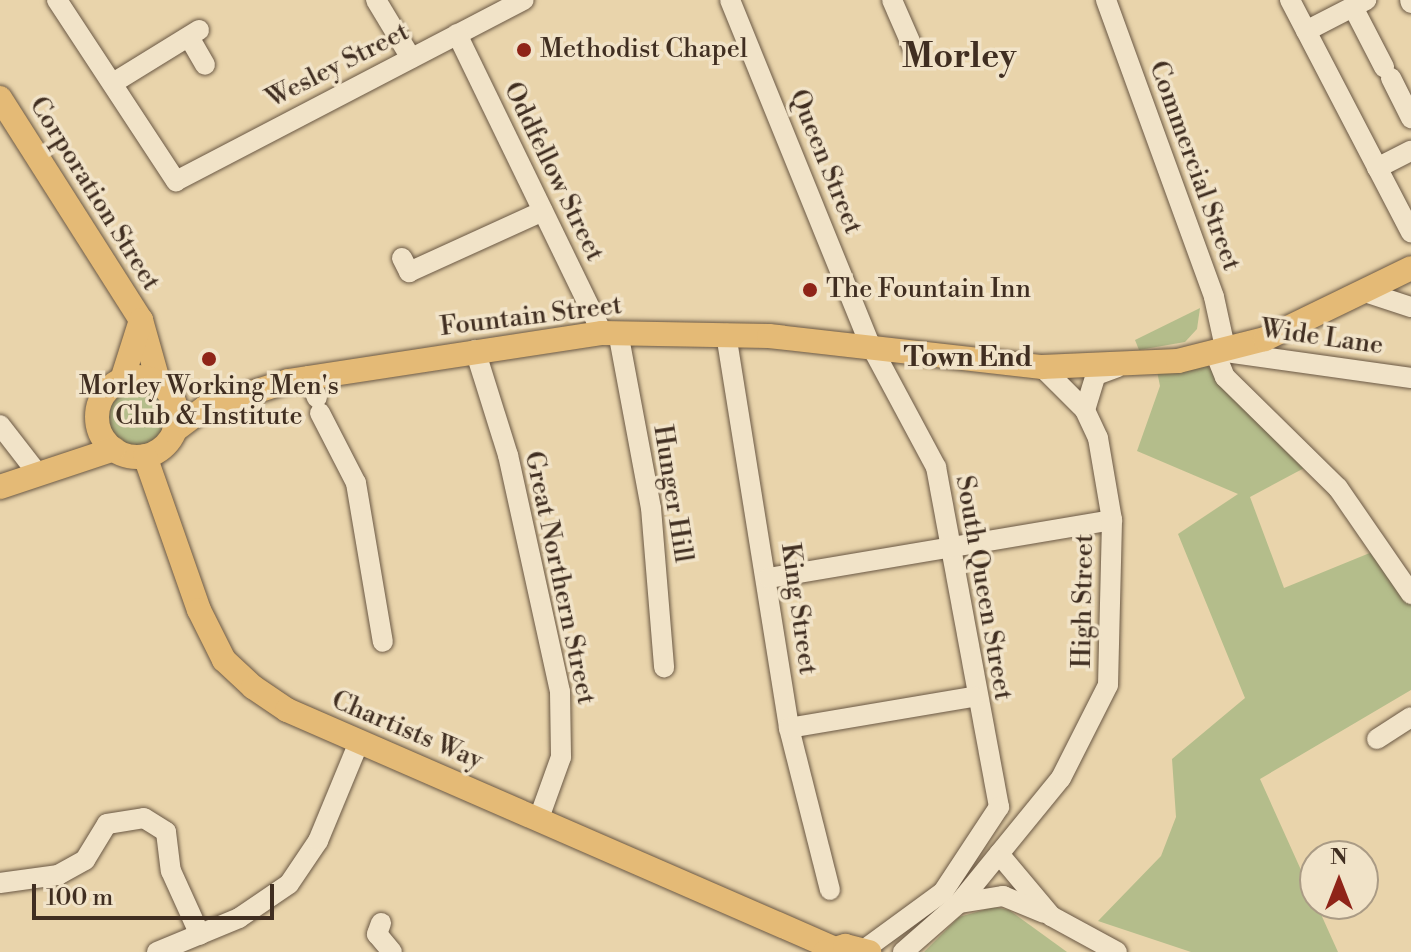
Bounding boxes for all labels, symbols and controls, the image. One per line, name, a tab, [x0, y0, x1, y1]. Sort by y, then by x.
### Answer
street label: Wesley Street	[262, 17, 414, 115]
place label: Methodist Chapel	[540, 34, 748, 66]
district label: Morley	[902, 38, 1016, 78]
marker: Methodist Chapel	[515, 41, 533, 59]
street label: Commercial Street	[1142, 57, 1246, 275]
street label: Oddfellow Street	[496, 77, 610, 267]
street label: Queen Street	[782, 85, 868, 239]
street label: Corporation Street	[22, 92, 166, 296]
place label: The Fountain Inn	[826, 274, 1031, 306]
marker: The Fountain Inn	[801, 281, 819, 299]
street label: Fountain Street	[438, 290, 624, 344]
street label: Wide Lane	[1259, 314, 1385, 362]
district label: Town End	[904, 341, 1032, 375]
marker: Morley Working Men's Club & Institute	[200, 350, 218, 368]
place label: Morley Working Men's Club & Institute	[79, 371, 339, 432]
street label: Hunger Hill	[646, 423, 698, 565]
street label: Great Northern Street	[517, 449, 601, 707]
street label: South Queen Street	[948, 473, 1018, 703]
street label: High Street	[1067, 534, 1101, 668]
street label: King Street	[773, 541, 823, 677]
street label: Chartists Way	[327, 685, 487, 777]
north arrow	[1299, 840, 1379, 920]
text: N	[1330, 844, 1348, 871]
scale bar	[36, 868, 278, 918]
text: 100 m	[46, 883, 113, 913]

